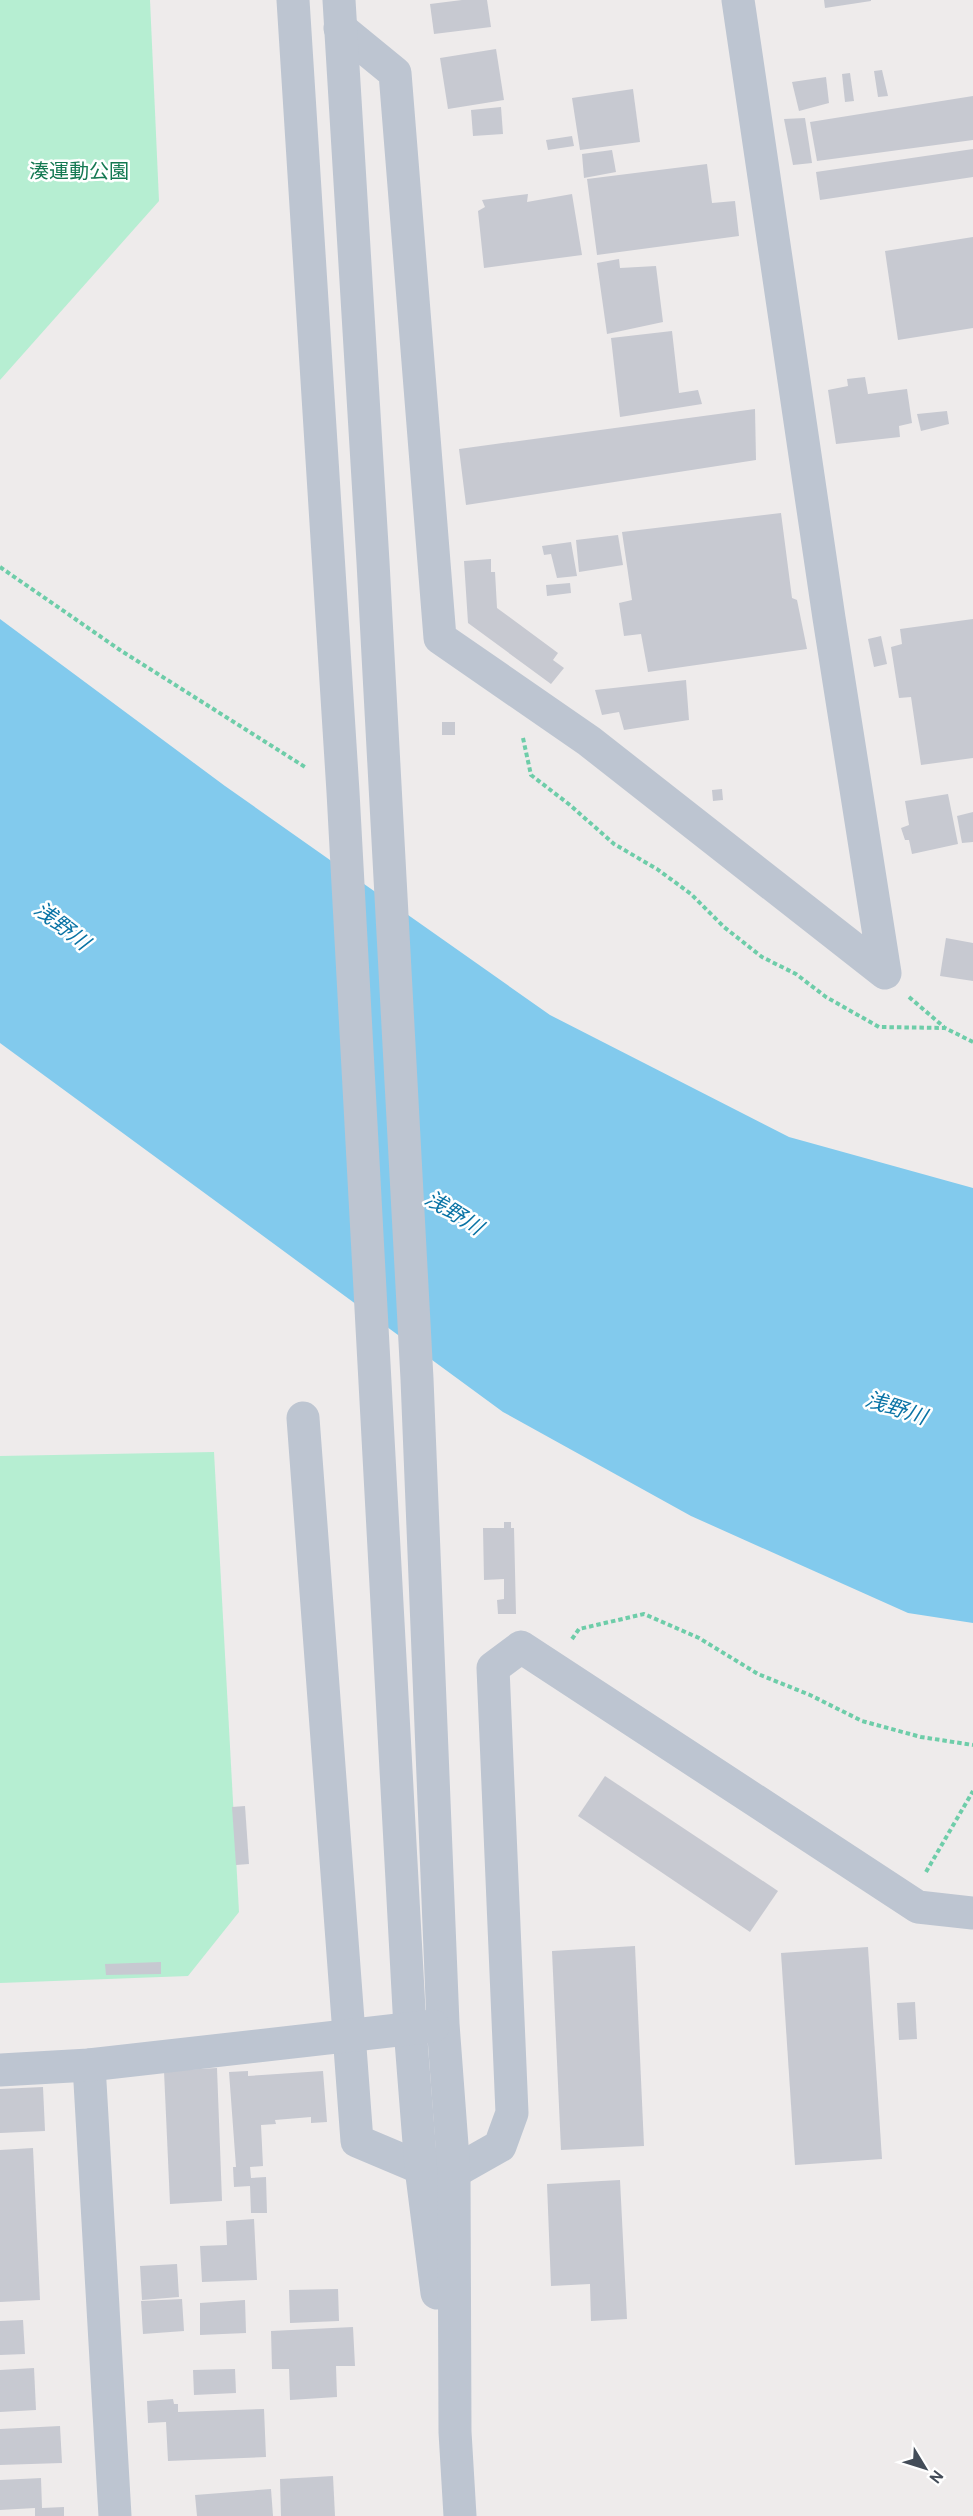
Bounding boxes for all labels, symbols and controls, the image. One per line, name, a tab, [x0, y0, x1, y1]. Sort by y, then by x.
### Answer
park label: 湊運動公園	[29, 159, 129, 183]
water label: 浅野川	[30, 896, 96, 956]
water label: 浅野川	[421, 1185, 489, 1241]
water label: 浅野川	[862, 1386, 932, 1430]
north arrow	[895, 2438, 955, 2498]
text: N	[925, 2467, 947, 2487]

